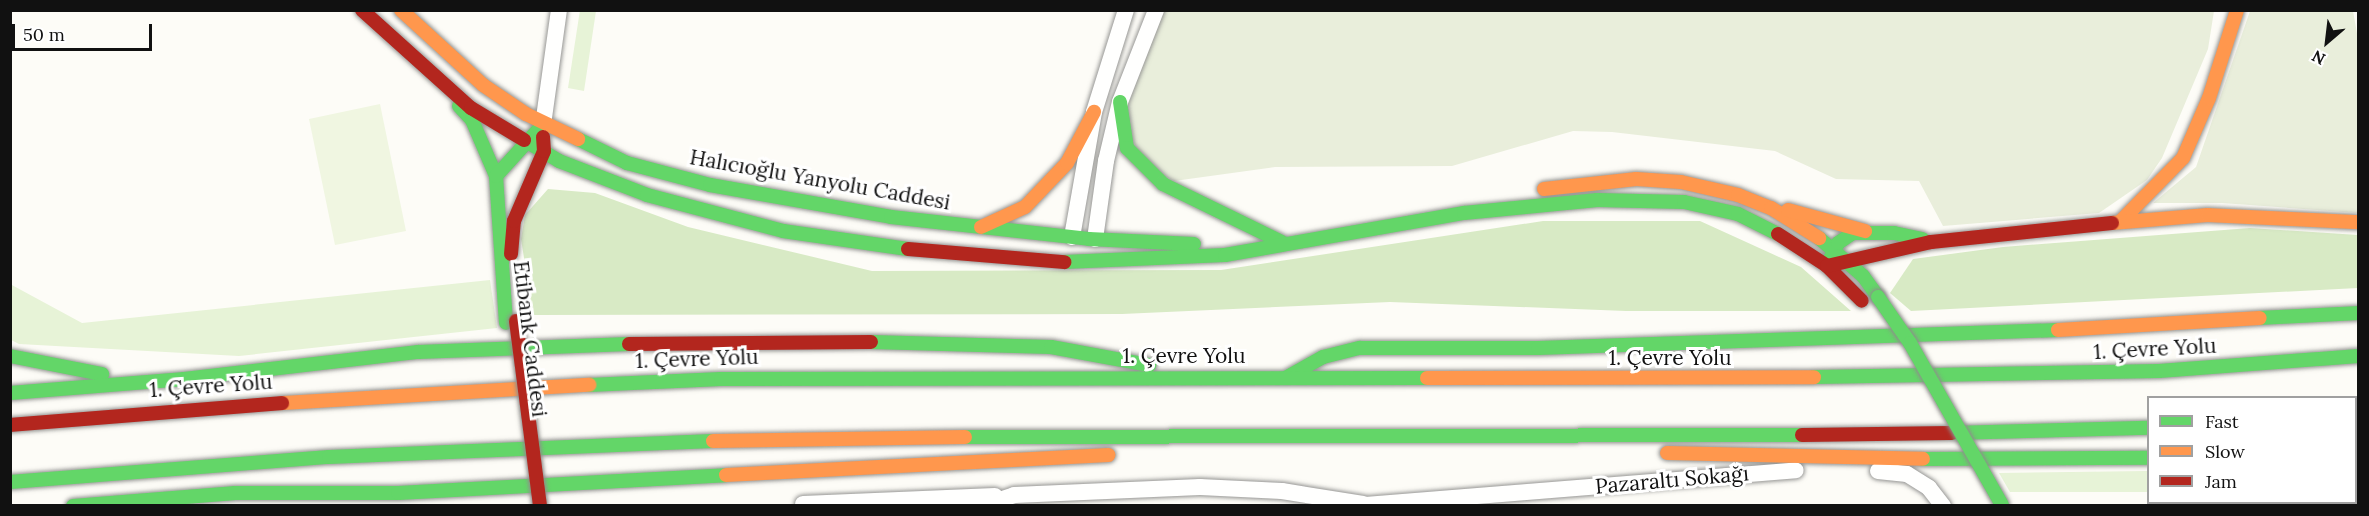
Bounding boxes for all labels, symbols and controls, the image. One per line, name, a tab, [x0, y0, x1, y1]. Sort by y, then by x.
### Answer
scale bar	[15, 12, 154, 50]
north arrow	[2297, 12, 2357, 72]
text: 50 m	[23, 23, 65, 46]
text: N	[2308, 46, 2329, 70]
street label: Halıcıoğlu Yanyolu Caddesi	[688, 145, 952, 215]
street label: Etibank Caddesi	[508, 259, 552, 419]
street label: 1. Çevre Yolu	[2093, 333, 2217, 365]
street label: 1. Çevre Yolu	[1122, 343, 1246, 369]
street label: 1. Çevre Yolu	[635, 344, 759, 374]
street label: 1. Çevre Yolu	[1608, 345, 1732, 371]
street label: 1. Çevre Yolu	[149, 369, 273, 403]
legend	[2147, 396, 2357, 504]
text: Fast	[2205, 410, 2239, 433]
text: Slow	[2205, 440, 2245, 463]
street label: Pazaraltı Sokağı	[1594, 461, 1750, 499]
text: Jam	[2205, 470, 2237, 493]

